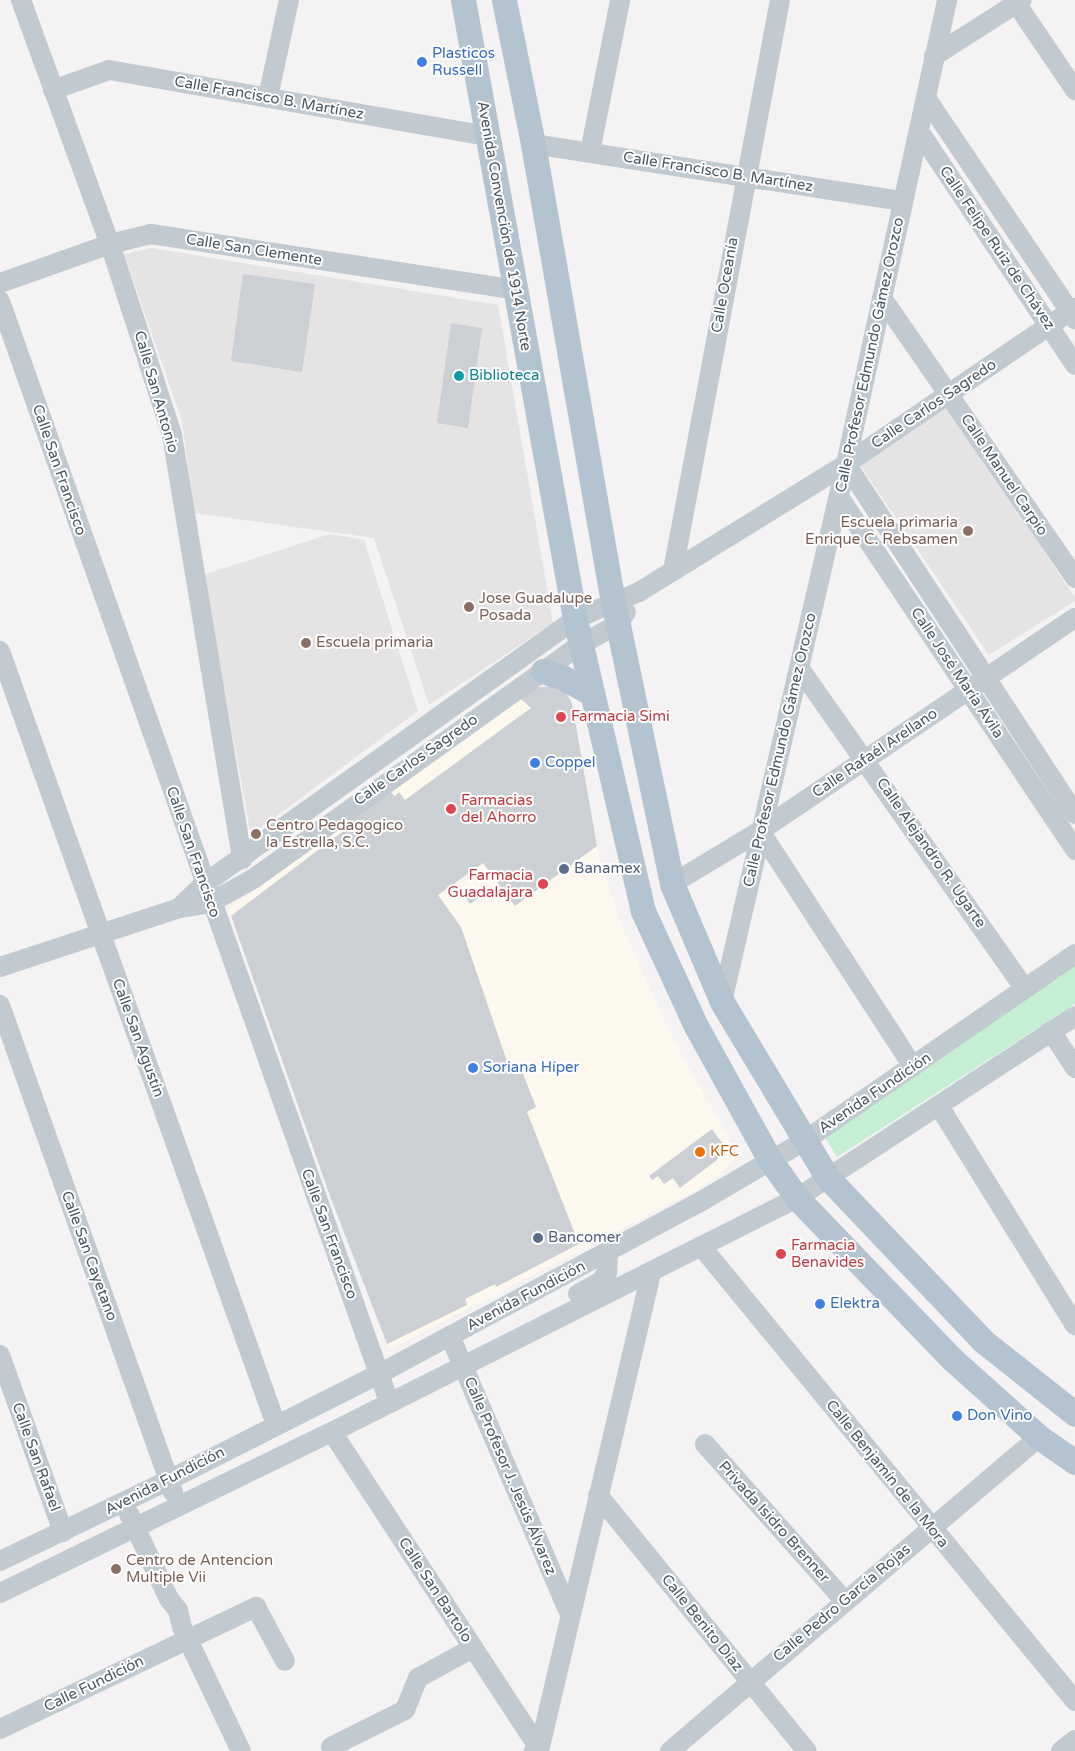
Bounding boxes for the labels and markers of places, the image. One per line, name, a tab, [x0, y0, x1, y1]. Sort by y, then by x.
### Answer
place label: Plasticos Russell	[432, 44, 495, 79]
marker: Plasticos Russell	[416, 56, 428, 68]
place label: Biblioteca	[469, 367, 540, 385]
marker: Biblioteca	[453, 370, 465, 382]
place label: Escuela primaria Enrique C. Rebsamen	[805, 513, 958, 548]
marker: Escuela primaria Enrique C. Rebsamen	[962, 525, 974, 537]
place label: Jose Guadalupe Posada	[479, 589, 592, 624]
marker: Jose Guadalupe Posada	[463, 601, 475, 613]
place label: Escuela primaria	[316, 634, 433, 652]
marker: Escuela primaria	[300, 637, 312, 649]
place label: Farmacia Simi	[571, 708, 670, 726]
marker: Farmacia Simi	[555, 711, 567, 723]
place label: Coppel	[545, 754, 595, 772]
marker: Coppel	[529, 757, 541, 769]
place label: Farmacias del Ahorro	[461, 791, 536, 826]
marker: Farmacias del Ahorro	[445, 803, 457, 815]
place label: Centro Pedagogico la Estrella, S.C.	[266, 816, 403, 851]
marker: Centro Pedagogico la Estrella, S.C.	[250, 828, 262, 840]
place label: Banamex	[574, 860, 641, 878]
marker: Banamex	[558, 863, 570, 875]
place label: Farmacia Guadalajara	[448, 866, 533, 901]
marker: Farmacia Guadalajara	[537, 878, 549, 890]
place label: Soriana Híper	[483, 1059, 579, 1077]
marker: Soriana Híper	[467, 1062, 479, 1074]
place label: KFC	[710, 1143, 739, 1161]
marker: KFC	[694, 1146, 706, 1158]
place label: Bancomer	[548, 1229, 621, 1247]
marker: Bancomer	[532, 1232, 544, 1244]
place label: Farmacia Benavides	[791, 1236, 864, 1271]
marker: Farmacia Benavides	[775, 1248, 787, 1260]
place label: Elektra	[830, 1295, 880, 1313]
marker: Elektra	[814, 1298, 826, 1310]
place label: Don Vino	[967, 1407, 1032, 1425]
marker: Don Vino	[951, 1410, 963, 1422]
place label: Centro de Antencion Multiple Vii	[126, 1551, 273, 1586]
marker: Centro de Antencion Multiple Vii	[110, 1563, 122, 1575]

